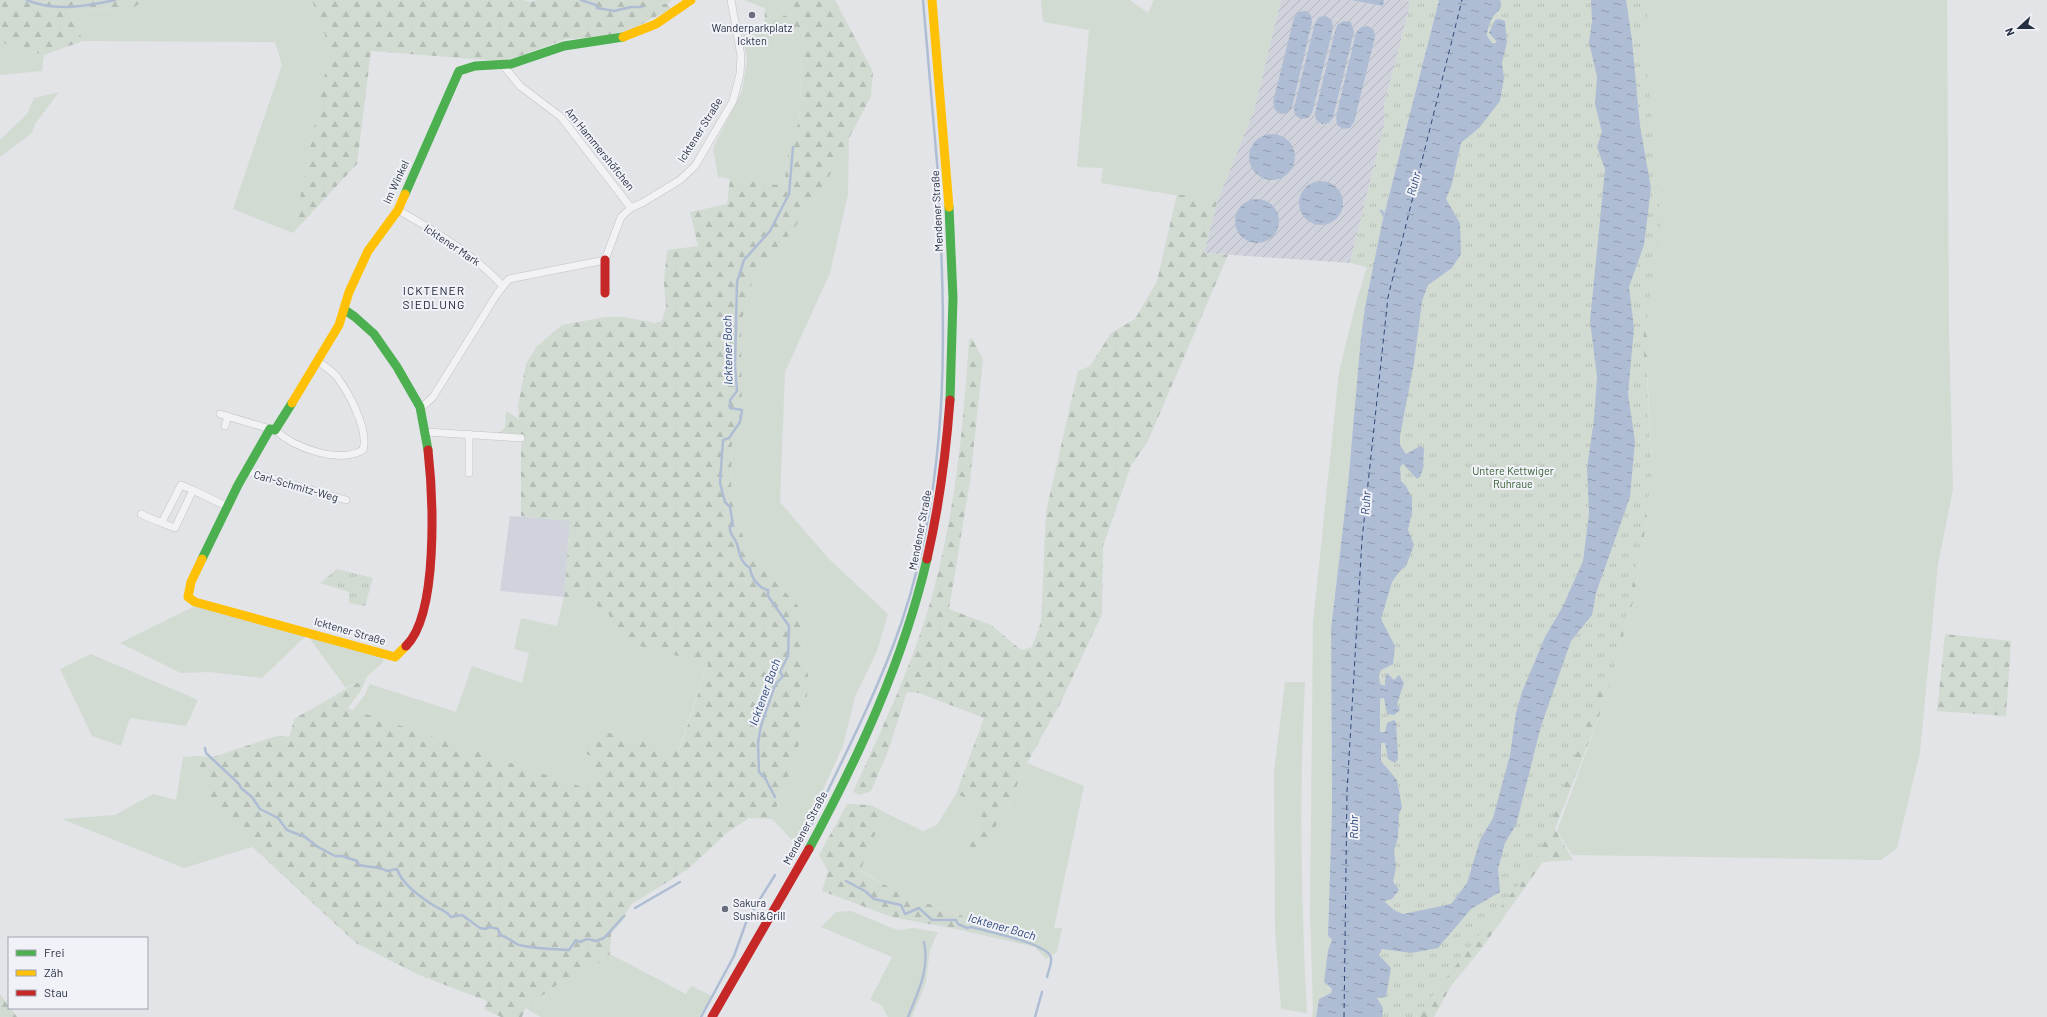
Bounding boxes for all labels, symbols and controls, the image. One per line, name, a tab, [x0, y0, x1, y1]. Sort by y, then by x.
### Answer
north arrow	[1999, 8, 2039, 48]
marker: Wanderparkplatz Ickten	[747, 10, 757, 20]
place label: Wanderparkplatz Ickten	[712, 21, 792, 47]
text: N	[2002, 26, 2017, 38]
street label: Icktener Straße	[675, 95, 725, 164]
street label: Am Hammershöfchen	[563, 105, 638, 193]
street label: Im Winkel	[380, 158, 411, 205]
street label: Mendener Straße	[928, 170, 945, 252]
water label: Ruhr	[1403, 170, 1423, 197]
street label: Icktener Mark	[422, 221, 483, 268]
district label: ICKTENER SIEDLUNG	[403, 283, 465, 311]
water label: Icktener Bach	[719, 315, 735, 385]
park label: Untere Kettwiger Ruhraue	[1472, 464, 1554, 490]
street label: Carl-Schmitz-Weg	[252, 467, 340, 504]
street label: Mendener Straße	[905, 489, 934, 571]
water label: Ruhr	[1357, 490, 1373, 515]
street label: Icktener Straße	[313, 614, 387, 647]
water label: Icktener Bach	[746, 656, 783, 727]
street label: Mendener Straße	[780, 789, 829, 867]
water label: Ruhr	[1346, 814, 1360, 839]
place label: Sakura Sushi&Grill	[733, 896, 785, 922]
marker: Sakura Sushi&Grill	[720, 904, 730, 914]
water label: Icktener Bach	[967, 910, 1038, 942]
legend	[8, 937, 148, 1009]
text: Frei	[44, 945, 64, 959]
text: Zäh	[44, 965, 63, 979]
text: Stau	[44, 985, 68, 999]

